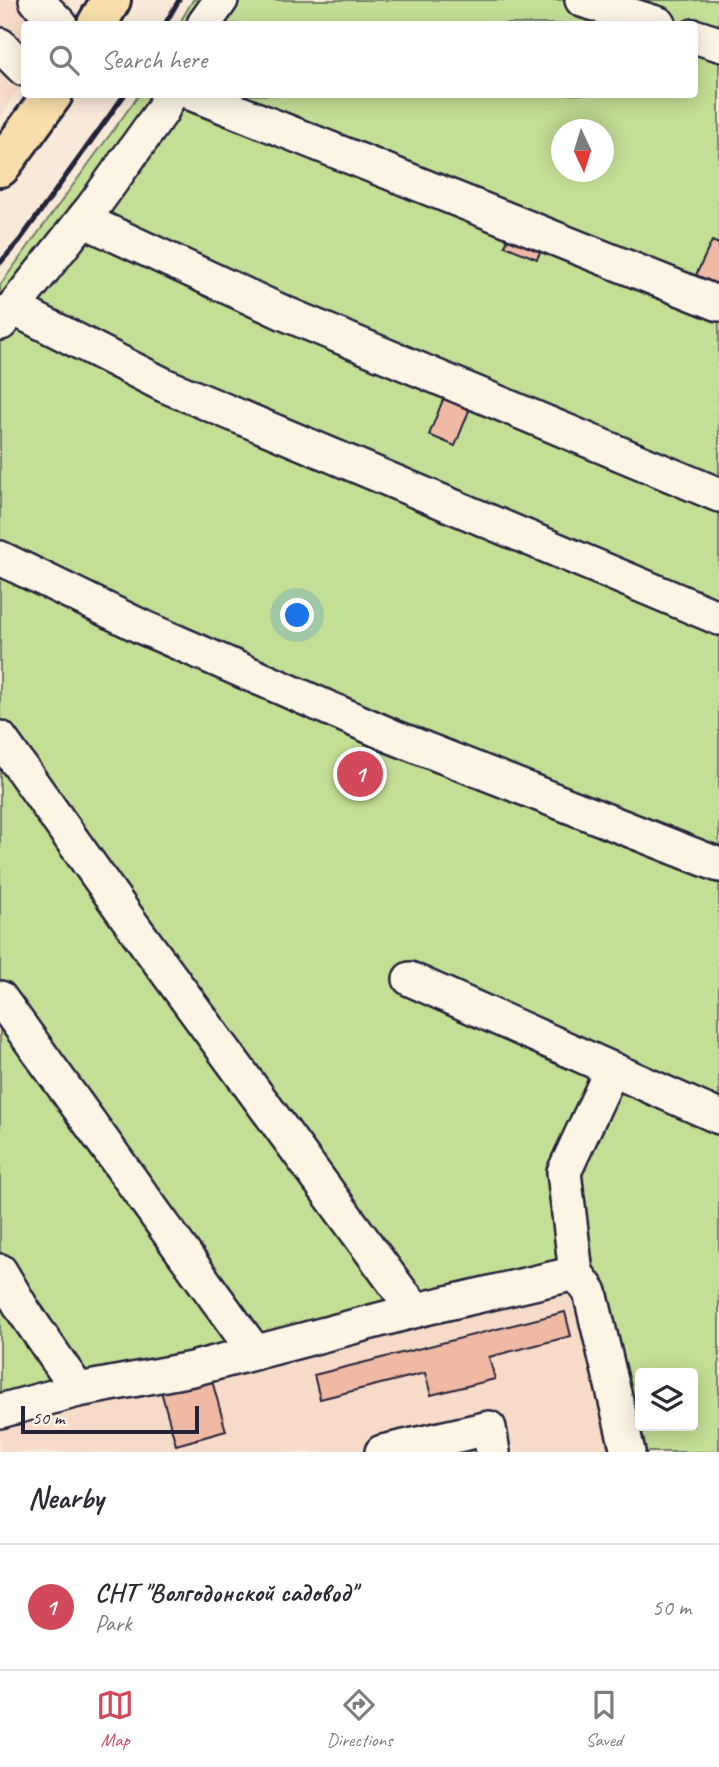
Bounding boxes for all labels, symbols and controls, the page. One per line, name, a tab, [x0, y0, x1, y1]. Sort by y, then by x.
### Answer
search box	[21, 21, 698, 98]
icon: search	[45, 41, 83, 79]
text: Search here	[101, 43, 207, 76]
north arrow	[551, 119, 614, 182]
your location	[280, 598, 314, 632]
pin: 1	[337, 748, 383, 800]
map controls	[635, 1368, 698, 1431]
button: layers	[635, 1368, 698, 1431]
scale bar	[21, 1403, 200, 1435]
text: 50 m	[32, 1406, 64, 1430]
text: Nearby	[28, 1479, 104, 1517]
text: СНТ "Волгодонской садовод"	[95, 1576, 356, 1609]
text: 1	[46, 1593, 56, 1622]
text: 50 m	[652, 1593, 691, 1622]
text: Park	[95, 1609, 131, 1638]
tab: Map	[96, 1686, 134, 1752]
tab: Directions	[326, 1686, 393, 1752]
tab: Saved	[585, 1686, 623, 1752]

